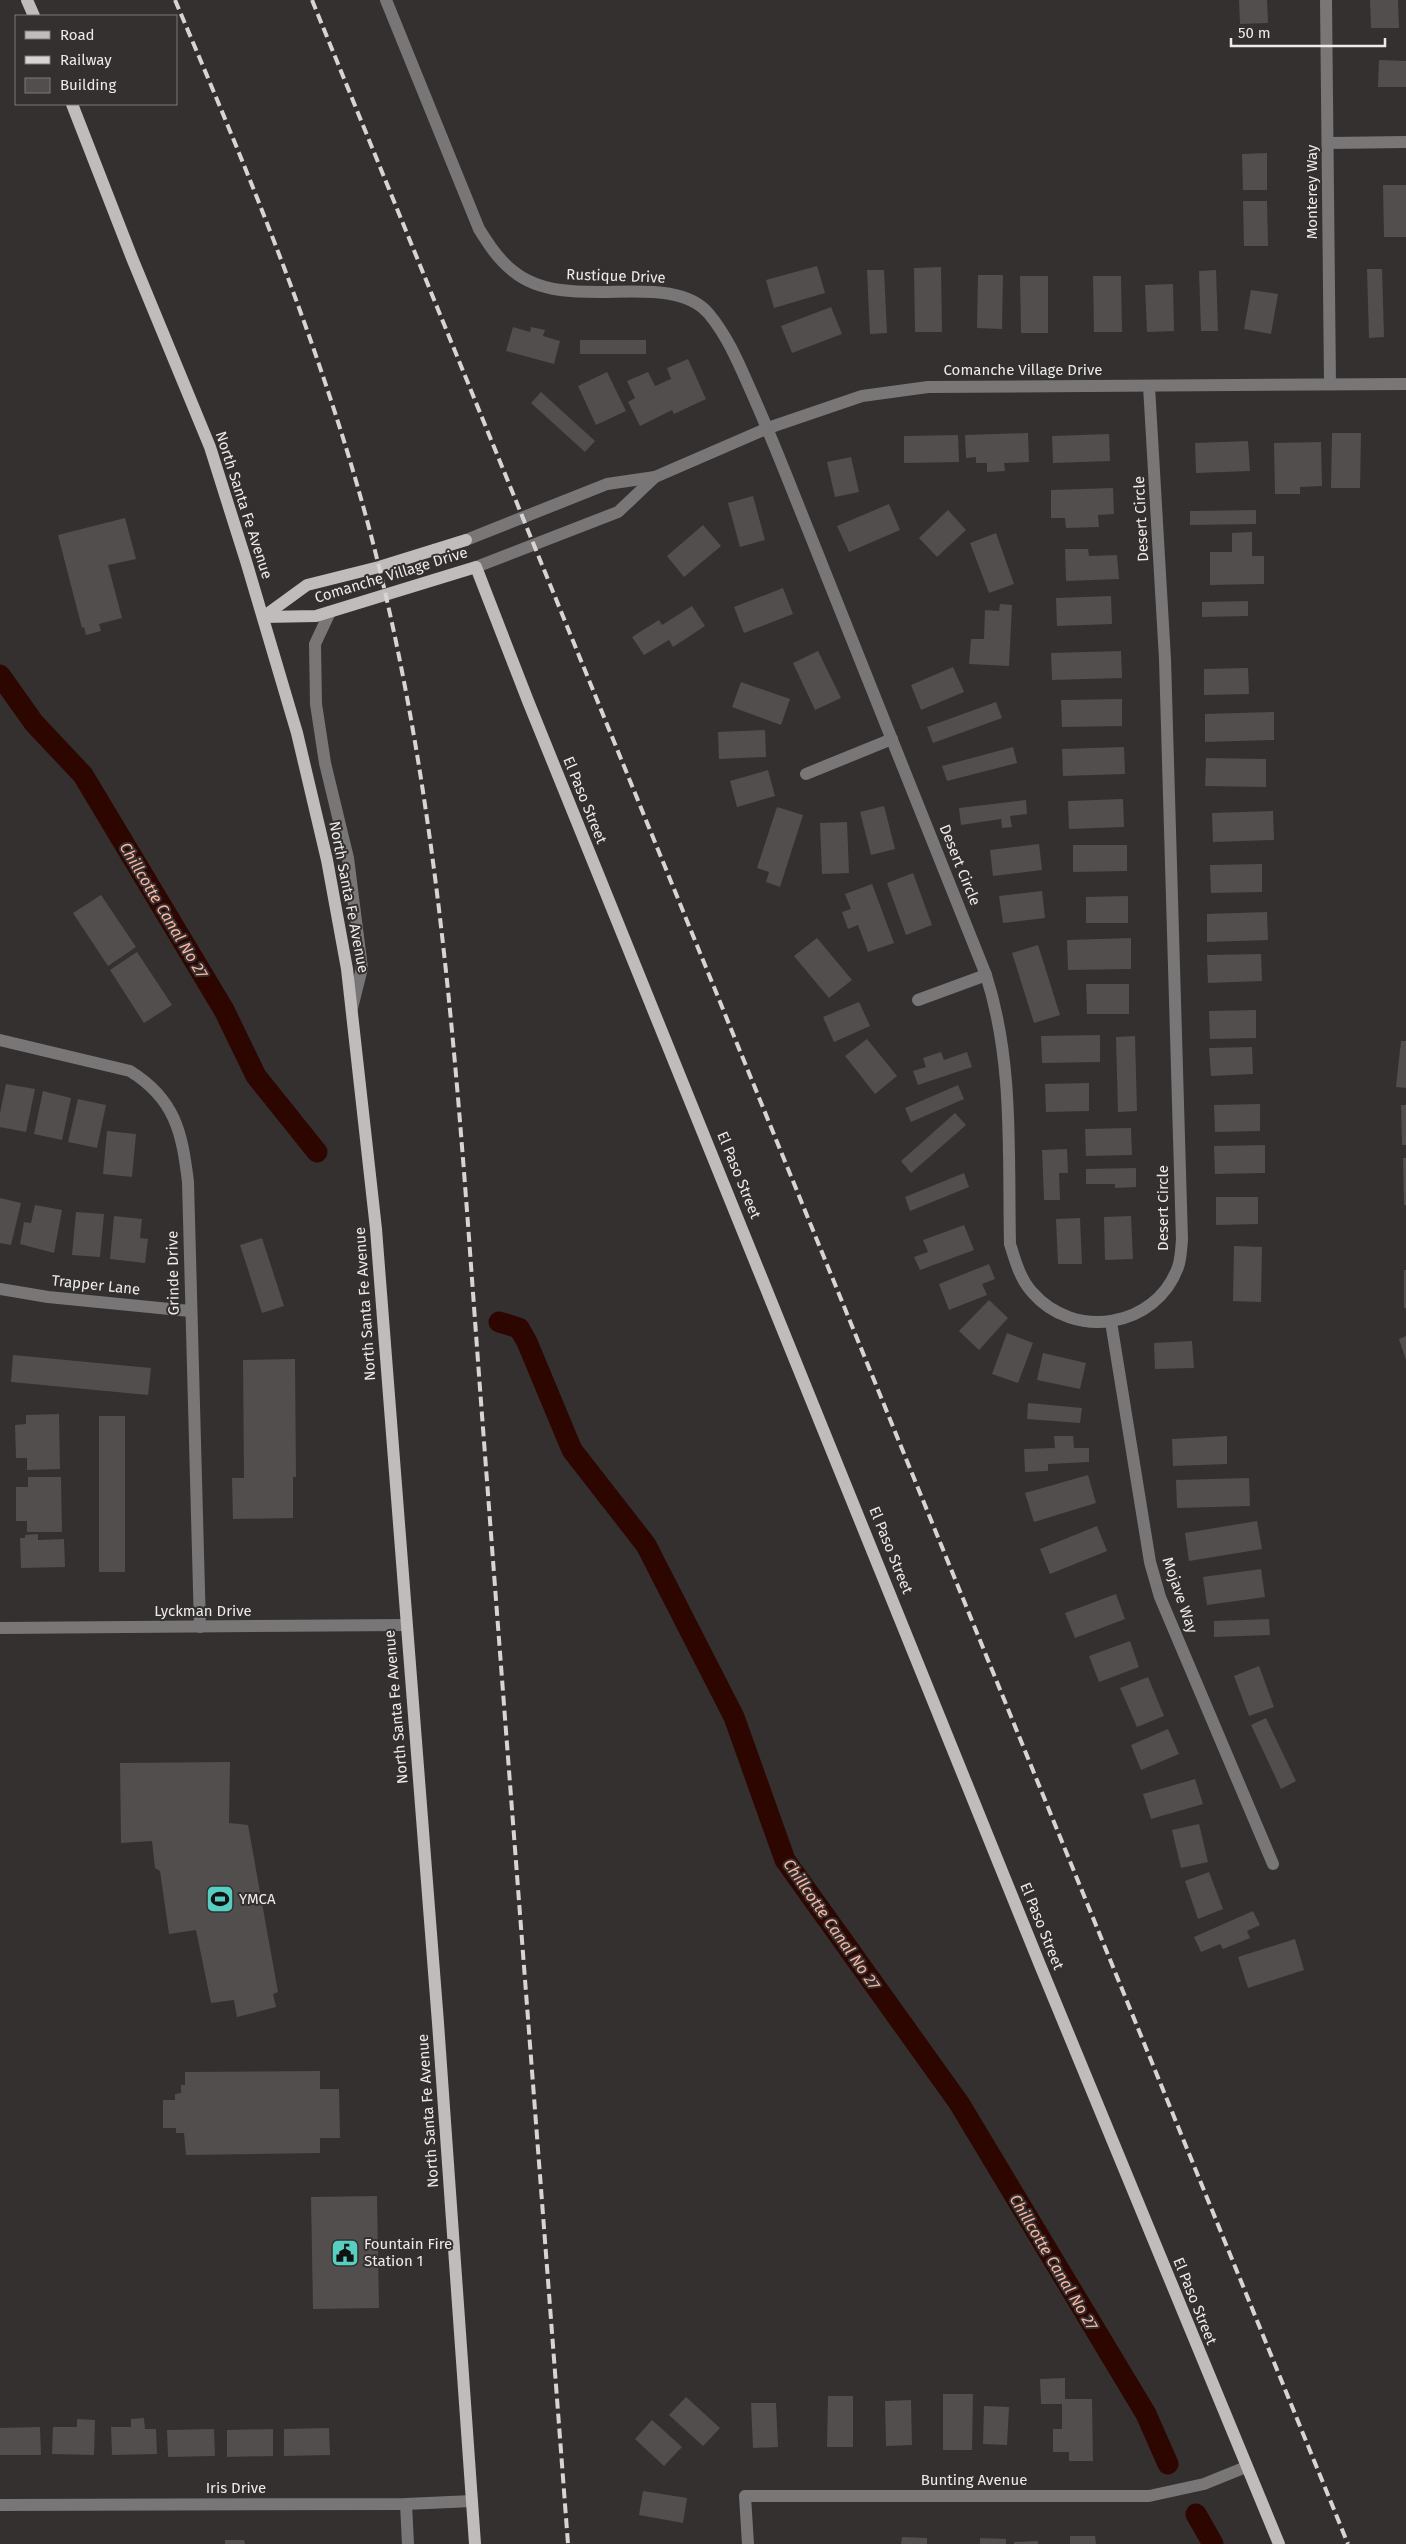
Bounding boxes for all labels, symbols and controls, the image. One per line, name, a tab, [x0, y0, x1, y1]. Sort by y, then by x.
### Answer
legend	[15, 15, 178, 105]
scale bar	[1231, 15, 1385, 47]
text: 50 m	[1238, 24, 1271, 42]
text: Road	[60, 26, 95, 44]
text: Railway	[60, 51, 112, 69]
text: Building	[60, 76, 116, 94]
street label: Monterey Way	[1303, 144, 1321, 239]
street label: Rustique Drive	[566, 265, 666, 287]
street label: Comanche Village Drive	[944, 361, 1102, 379]
street label: North Santa Fe Avenue	[212, 429, 276, 581]
street label: Desert Circle	[1130, 476, 1152, 562]
street label: Comanche Village Drive	[312, 543, 470, 607]
street label: El Paso Street	[559, 754, 611, 847]
street label: North Santa Fe Avenue	[325, 820, 373, 974]
street label: Desert Circle	[936, 822, 984, 908]
water label: Chillcotte Canal No 27	[115, 839, 212, 983]
street label: El Paso Street	[713, 1129, 765, 1222]
street label: Desert Circle	[1154, 1165, 1172, 1251]
street label: North Santa Fe Avenue	[351, 1226, 379, 1382]
street label: Grinde Drive	[163, 1231, 183, 1315]
street label: Trapper Lane	[51, 1271, 141, 1299]
street label: El Paso Street	[865, 1504, 917, 1597]
street label: Mojave Way	[1159, 1555, 1202, 1636]
street label: Lyckman Drive	[154, 1602, 252, 1620]
street label: North Santa Fe Avenue	[380, 1629, 412, 1785]
water label: Chillcotte Canal No 27	[779, 1855, 884, 1994]
street label: El Paso Street	[1016, 1880, 1068, 1973]
sports icon: YMCA	[205, 1884, 235, 1914]
place label: YMCA	[239, 1890, 276, 1908]
street label: North Santa Fe Avenue	[414, 2033, 442, 2189]
water label: Chillcotte Canal No 27	[1005, 2191, 1102, 2335]
place label: Fountain Fire Station 1	[364, 2235, 452, 2270]
public building icon: Fountain Fire Station 1	[330, 2238, 360, 2268]
street label: El Paso Street	[1169, 2255, 1221, 2348]
street label: Bunting Avenue	[921, 2471, 1027, 2489]
street label: Iris Drive	[206, 2479, 266, 2497]

